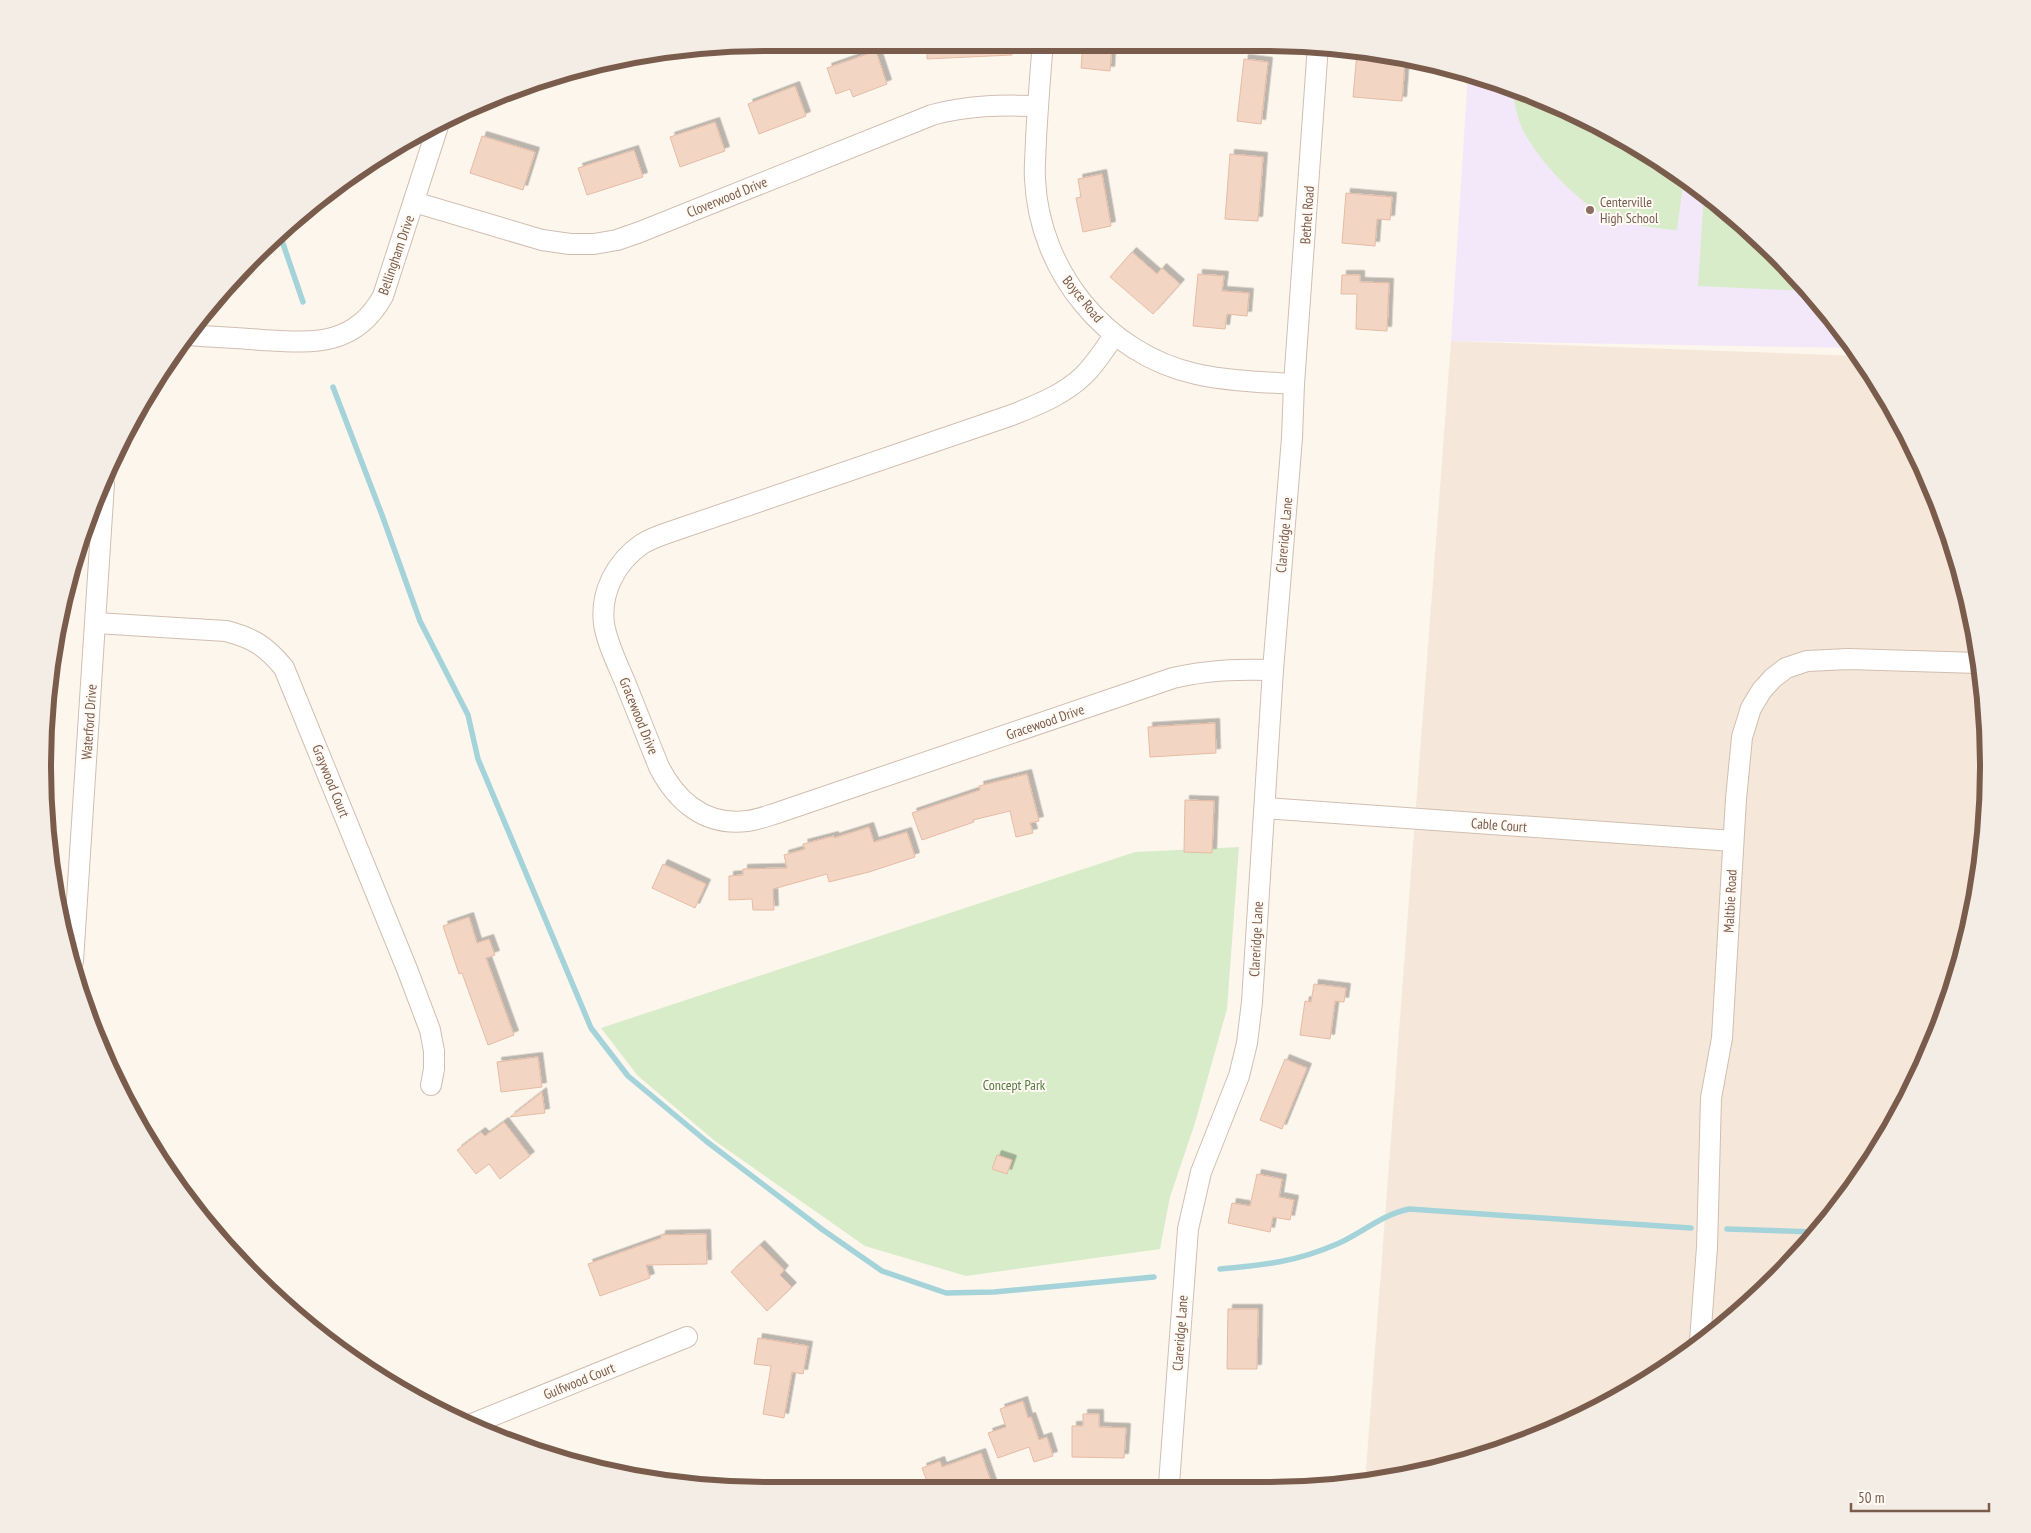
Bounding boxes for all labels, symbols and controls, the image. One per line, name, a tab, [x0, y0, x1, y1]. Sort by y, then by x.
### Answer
street label: Cloverwood Drive	[684, 173, 770, 221]
street label: Bethel Road	[1296, 185, 1318, 245]
place label: Centerville High School	[1600, 193, 1659, 227]
marker: Centerville High School	[1584, 204, 1596, 216]
street label: Bellingham Drive	[374, 212, 418, 297]
street label: Boyce Road	[1059, 272, 1107, 326]
street label: Clareridge Lane	[1272, 496, 1296, 574]
street label: Gracewood Drive	[615, 675, 663, 757]
street label: Waterford Drive	[77, 683, 101, 760]
street label: Gracewood Drive	[1004, 700, 1087, 744]
street label: Graywood Court	[308, 742, 354, 820]
street label: Cable Court	[1470, 814, 1528, 836]
street label: Maltbie Road	[1719, 869, 1741, 933]
street label: Clareridge Lane	[1245, 900, 1267, 977]
park label: Concept Park	[983, 1076, 1046, 1094]
street label: Clareridge Lane	[1168, 1294, 1192, 1371]
street label: Gulfwood Court	[541, 1359, 617, 1403]
scale bar	[1851, 1480, 1988, 1512]
text: 50 m	[1858, 1488, 1884, 1507]

